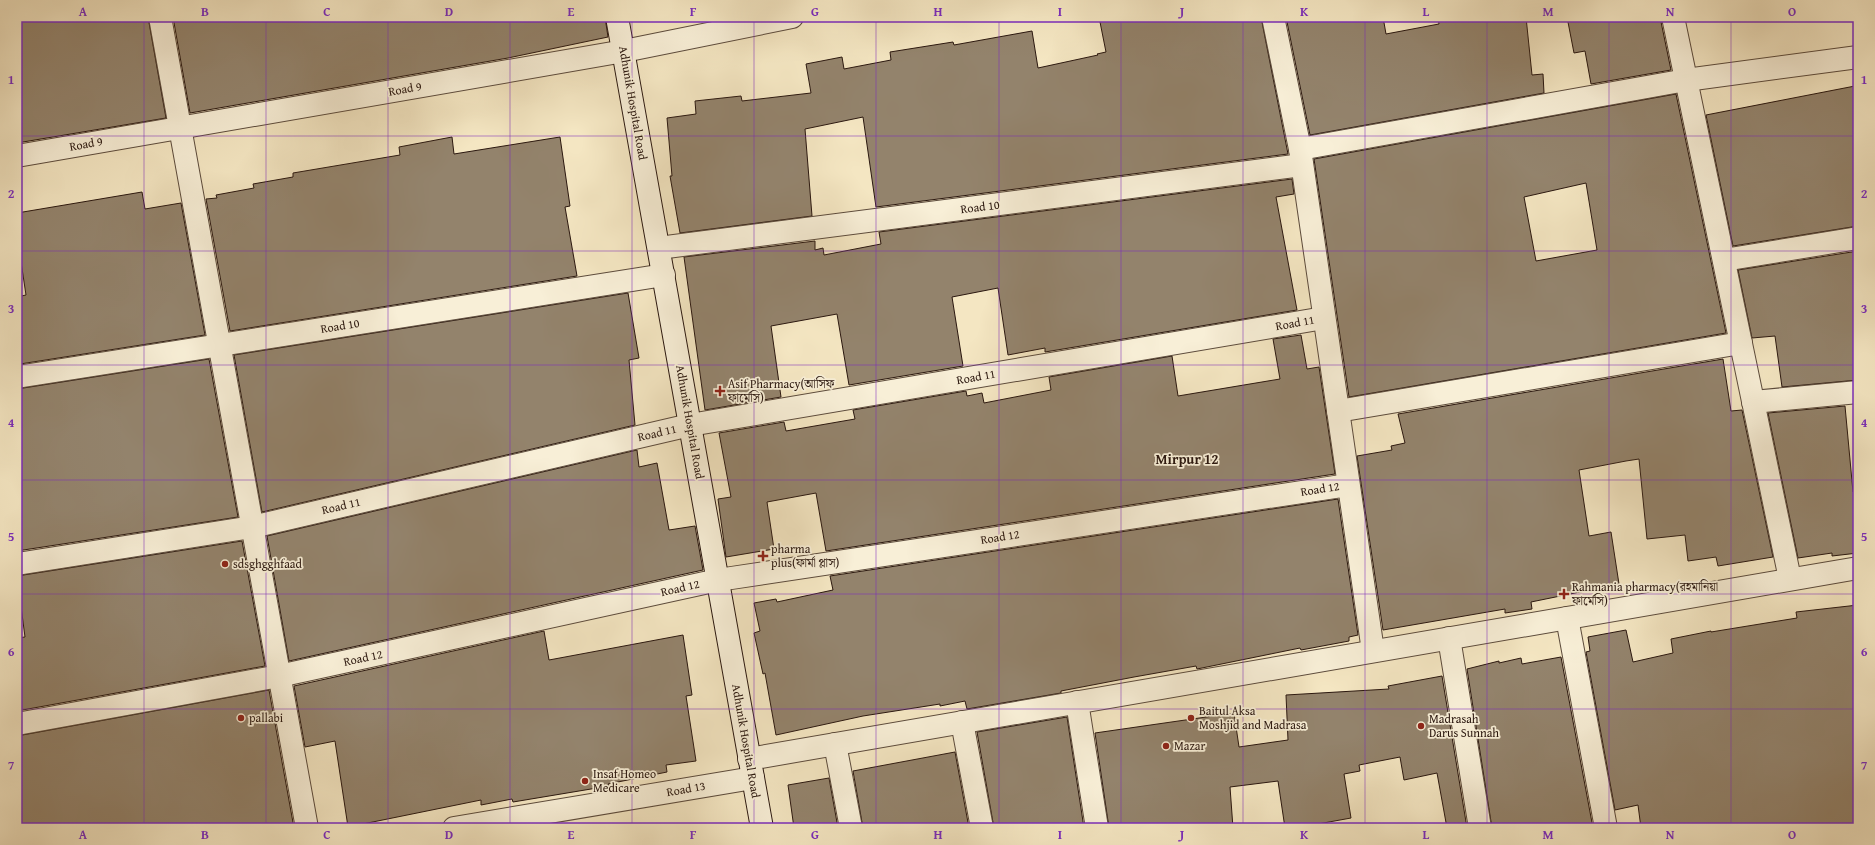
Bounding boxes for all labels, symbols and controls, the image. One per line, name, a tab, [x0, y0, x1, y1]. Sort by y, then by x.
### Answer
text: A	[79, 2, 88, 21]
text: B	[201, 2, 209, 21]
text: C	[323, 2, 331, 21]
text: D	[445, 2, 453, 21]
text: E	[568, 2, 575, 21]
text: F	[690, 2, 697, 21]
text: G	[811, 2, 819, 21]
text: H	[933, 2, 943, 21]
text: I	[1058, 2, 1062, 21]
text: J	[1178, 2, 1185, 21]
text: K	[1300, 2, 1309, 21]
text: L	[1423, 2, 1430, 21]
text: M	[1542, 2, 1554, 21]
text: N	[1666, 2, 1675, 21]
text: O	[1788, 2, 1796, 21]
street label: Adhunik Hospital Road	[615, 45, 652, 162]
text: 1	[8, 70, 14, 89]
text: 1	[1861, 70, 1867, 89]
street label: Road 9	[387, 77, 423, 100]
street label: Road 9	[68, 132, 104, 155]
text: 2	[8, 184, 15, 203]
text: 2	[1861, 184, 1868, 203]
street label: Road 10	[959, 196, 1001, 217]
text: 3	[8, 299, 14, 318]
text: 3	[1861, 299, 1867, 318]
street label: Road 11	[1274, 311, 1316, 334]
street label: Road 10	[319, 314, 361, 337]
street label: Adhunik Hospital Road	[672, 364, 709, 481]
street label: Road 11	[955, 365, 997, 388]
place label: Asif Pharmacy(আসিফ ফার্মেসি)	[727, 375, 835, 406]
marker: Asif Pharmacy(আসিফ ফার্মেসি)	[715, 386, 725, 396]
text: 4	[8, 413, 15, 432]
text: 4	[1861, 413, 1868, 432]
street label: Road 11	[636, 420, 678, 445]
district label: Mirpur 12	[1156, 449, 1218, 469]
street label: Road 12	[1299, 477, 1341, 500]
street label: Road 11	[320, 493, 362, 518]
street label: Road 12	[979, 525, 1021, 548]
text: 5	[8, 527, 15, 546]
text: 5	[1861, 527, 1868, 546]
place label: pharma plus(ফার্মা প্লাস)	[771, 540, 839, 571]
marker: pharma plus(ফার্মা প্লাস)	[758, 551, 768, 561]
place label: sdsghgghfaad	[233, 555, 303, 572]
marker: sdsghgghfaad	[220, 559, 230, 569]
street label: Road 12	[659, 575, 701, 600]
place label: Rahmania pharmacy(রহমানিয়া ফার্মেসি)	[1571, 578, 1718, 609]
marker: Rahmania pharmacy(রহমানিয়া ফার্মেসি)	[1559, 589, 1569, 599]
text: 6	[8, 642, 15, 661]
text: 6	[1861, 642, 1868, 661]
street label: Road 12	[342, 645, 384, 670]
street label: Adhunik Hospital Road	[728, 683, 765, 800]
place label: Baitul Aksa Moshjid and Madrasa	[1199, 702, 1307, 733]
place label: pallabi	[249, 709, 284, 726]
place label: Madrasah Darus Sunnah	[1429, 710, 1499, 741]
marker: pallabi	[236, 713, 246, 723]
marker: Baitul Aksa Moshjid and Madrasa	[1186, 713, 1196, 723]
marker: Madrasah Darus Sunnah	[1416, 721, 1426, 731]
place label: Mazar	[1174, 737, 1205, 754]
marker: Mazar	[1161, 741, 1171, 751]
text: 7	[8, 756, 15, 775]
text: 7	[1861, 756, 1868, 775]
place label: Insaf Homeo Medicare	[593, 765, 656, 796]
marker: Insaf Homeo Medicare	[580, 776, 590, 786]
street label: Road 13	[665, 777, 707, 800]
text: A	[79, 825, 88, 844]
text: B	[201, 825, 209, 844]
text: C	[323, 825, 331, 844]
text: D	[445, 825, 453, 844]
text: E	[568, 825, 575, 844]
text: F	[690, 825, 697, 844]
text: G	[811, 825, 819, 844]
text: H	[933, 825, 943, 844]
text: I	[1058, 825, 1062, 844]
text: J	[1178, 825, 1185, 844]
text: K	[1300, 825, 1309, 844]
text: L	[1423, 825, 1430, 844]
text: M	[1542, 825, 1554, 844]
text: N	[1666, 825, 1675, 844]
text: O	[1788, 825, 1796, 844]

